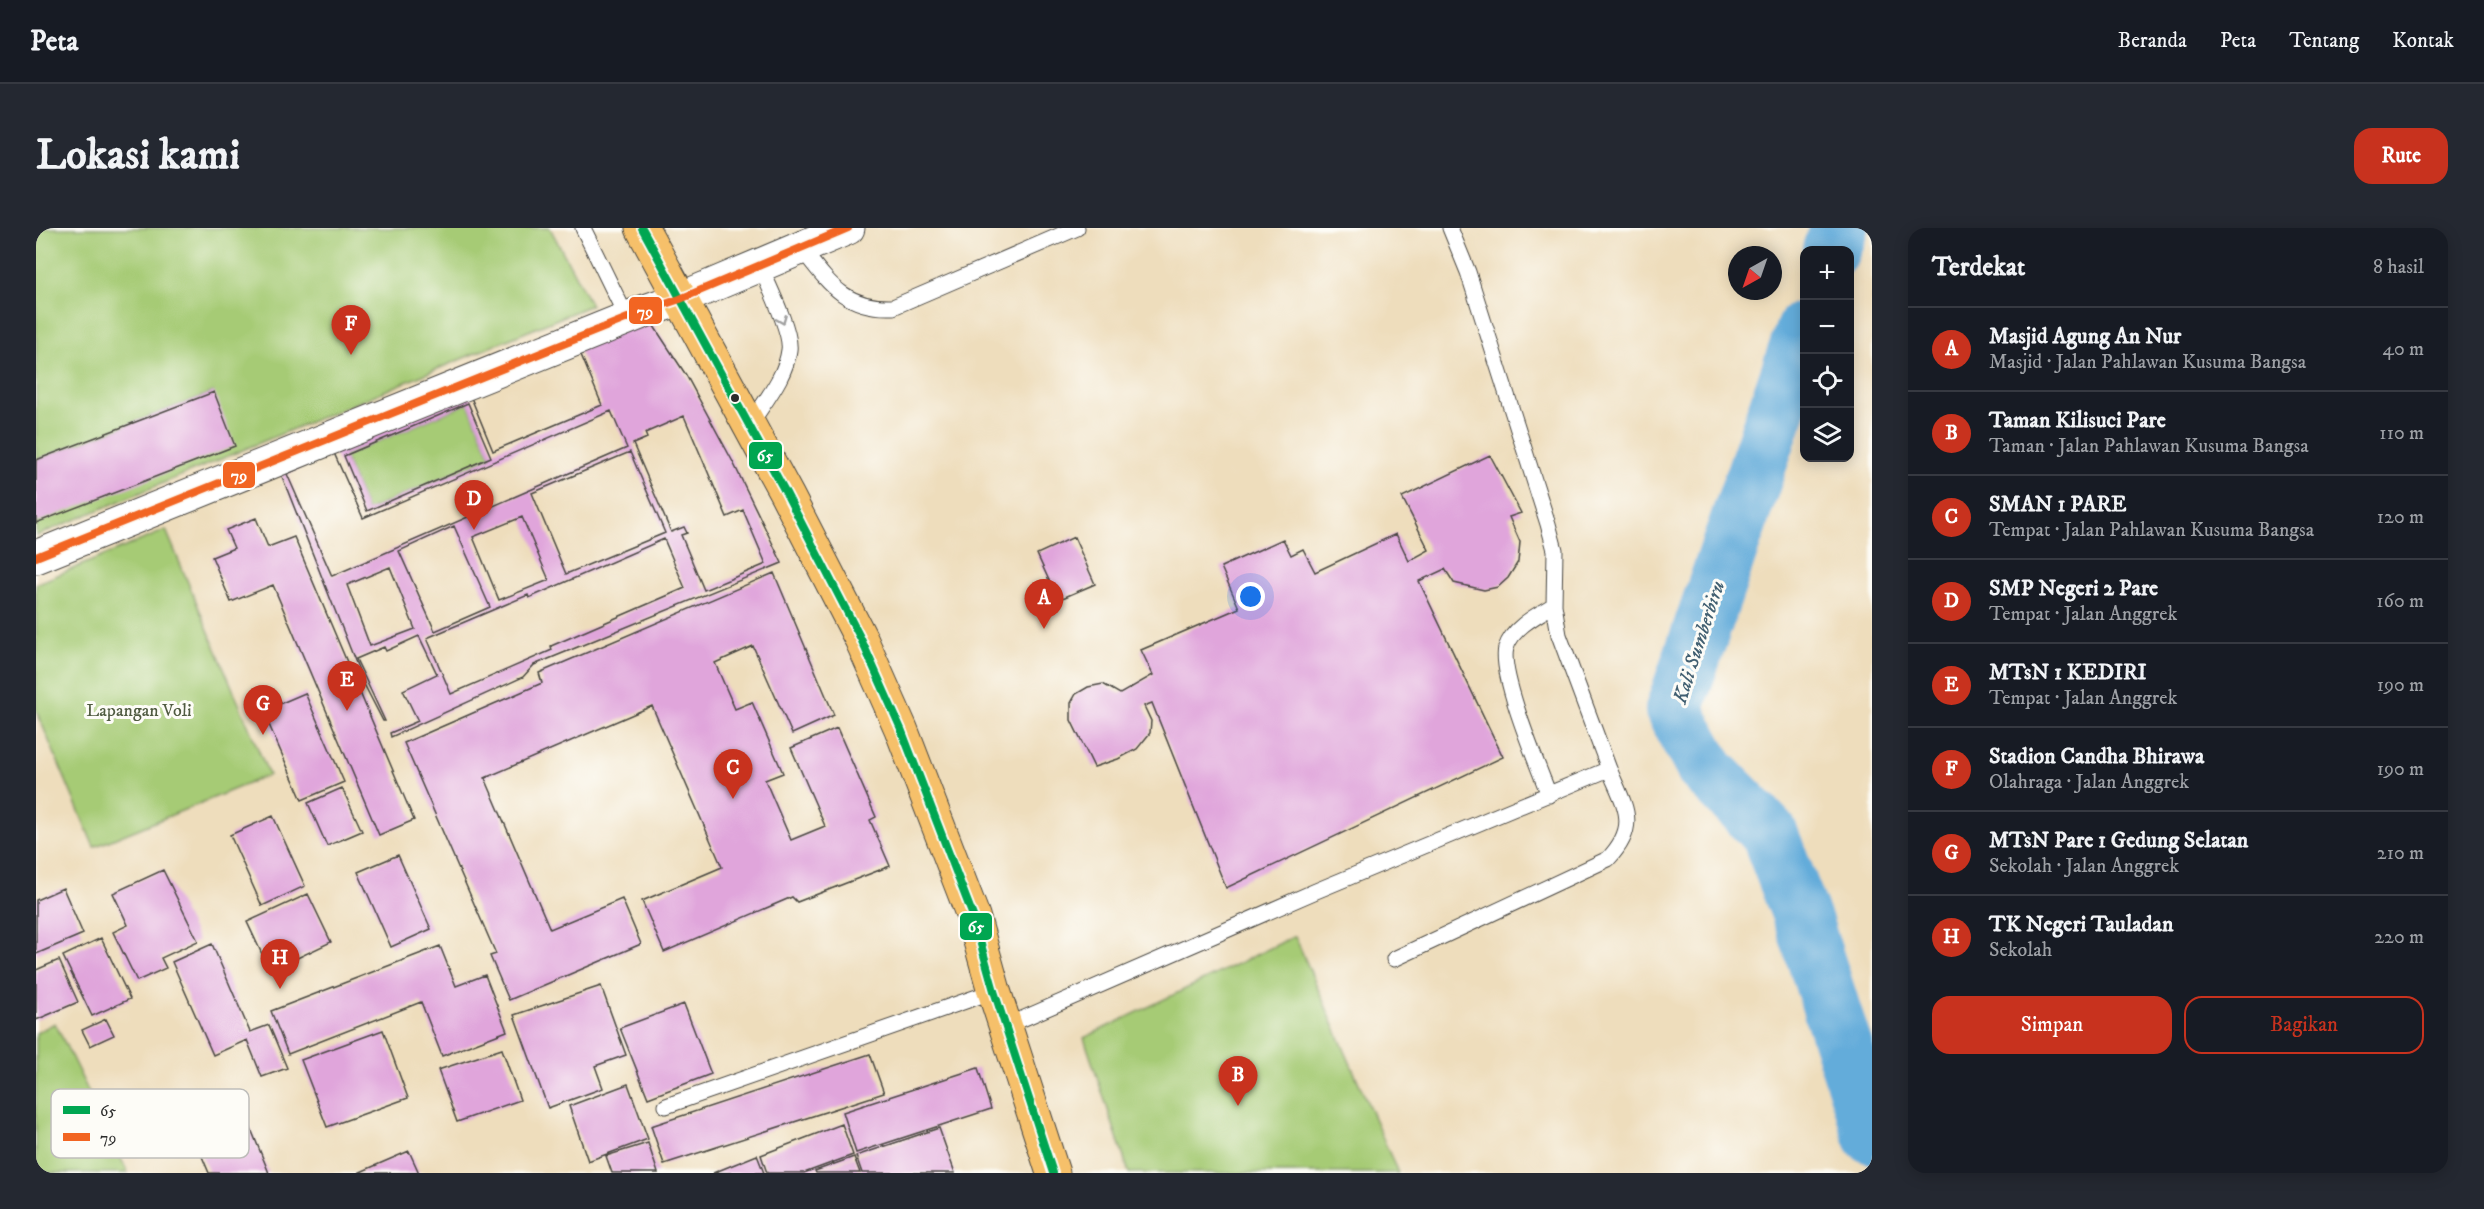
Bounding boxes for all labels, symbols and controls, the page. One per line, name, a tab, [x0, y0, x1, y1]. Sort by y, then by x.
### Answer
text: Peta	[30, 24, 78, 59]
text: Beranda	[2118, 28, 2187, 54]
text: Peta	[2220, 28, 2256, 54]
text: Tentang	[2289, 28, 2359, 54]
text: Kontak	[2392, 28, 2454, 54]
button: Rute	[2354, 128, 2448, 184]
text: Lokasi kami	[36, 130, 240, 182]
north arrow	[1728, 246, 1782, 300]
map controls	[1800, 246, 1854, 462]
button: +	[1800, 246, 1854, 300]
text: Terdekat	[1932, 251, 2025, 284]
text: 8 hasil	[2373, 255, 2424, 280]
line badge: 79	[628, 296, 663, 325]
button: −	[1800, 300, 1854, 354]
text: 79	[637, 302, 653, 322]
pin: F	[332, 306, 370, 355]
one-way arrow	[775, 314, 787, 325]
text: Masjid Agung An Nur	[1989, 323, 2181, 350]
text: A	[1945, 337, 1958, 362]
text: 40 m	[2382, 337, 2424, 362]
text: Masjid · Jalan Pahlawan Kusuma Bangsa	[1989, 350, 2306, 375]
button: locate	[1800, 354, 1854, 408]
unlabelled marker	[729, 392, 741, 404]
text: Taman Kilisuci Pare	[1989, 407, 2166, 434]
button: layers	[1800, 408, 1854, 462]
text: B	[1945, 421, 1958, 446]
text: 110 m	[2379, 421, 2424, 446]
text: Taman · Jalan Pahlawan Kusuma Bangsa	[1989, 434, 2309, 459]
line badge: 65	[748, 441, 783, 470]
text: 65	[757, 446, 773, 466]
line badge: 79	[222, 461, 256, 489]
text: 79	[231, 466, 247, 486]
pin: D	[454, 480, 494, 530]
text: SMAN 1 PARE	[1989, 491, 2127, 518]
text: C	[1945, 505, 1958, 530]
text: 120 m	[2377, 505, 2424, 530]
text: Tempat · Jalan Pahlawan Kusuma Bangsa	[1989, 518, 2314, 543]
text: SMP Negeri 2 Pare	[1989, 575, 2158, 602]
water label: Kali Sumberbiru	[1668, 578, 1731, 708]
pin: A	[1024, 580, 1064, 629]
your location	[1236, 582, 1265, 611]
text: D	[1944, 589, 1959, 614]
text: 160 m	[2376, 589, 2424, 614]
text: Tempat · Jalan Anggrek	[1989, 602, 2177, 627]
text: MTsN 1 KEDIRI	[1989, 659, 2147, 686]
pin: E	[328, 662, 366, 711]
text: E	[1944, 673, 1959, 698]
text: 190 m	[2377, 673, 2424, 698]
pin: G	[244, 686, 282, 735]
text: Tempat · Jalan Anggrek	[1989, 686, 2177, 711]
park label: Lapangan Voli	[86, 700, 192, 722]
text: Stadion Candha Bhirawa	[1989, 743, 2204, 770]
pin: C	[714, 750, 752, 799]
text: F	[1945, 757, 1958, 782]
text: 190 m	[2377, 757, 2424, 782]
text: Olahraga · Jalan Anggrek	[1989, 770, 2189, 795]
text: MTsN Pare 1 Gedung Selatan	[1989, 827, 2248, 854]
text: G	[1945, 841, 1958, 866]
text: 210 m	[2377, 841, 2424, 866]
text: Sekolah · Jalan Anggrek	[1989, 854, 2179, 879]
text: TK Negeri Tauladan	[1989, 911, 2173, 938]
line badge: 65	[959, 912, 993, 941]
text: 65	[968, 917, 984, 937]
text: H	[1943, 925, 1960, 950]
text: 220 m	[2374, 925, 2424, 950]
text: Sekolah	[1989, 938, 2052, 963]
pin: H	[260, 940, 300, 989]
button: Simpan	[1932, 996, 2172, 1054]
button: Bagikan	[2184, 996, 2424, 1054]
pin: B	[1218, 1056, 1258, 1106]
legend	[51, 1089, 249, 1158]
text: 65	[100, 1101, 116, 1121]
text: 79	[100, 1128, 116, 1148]

